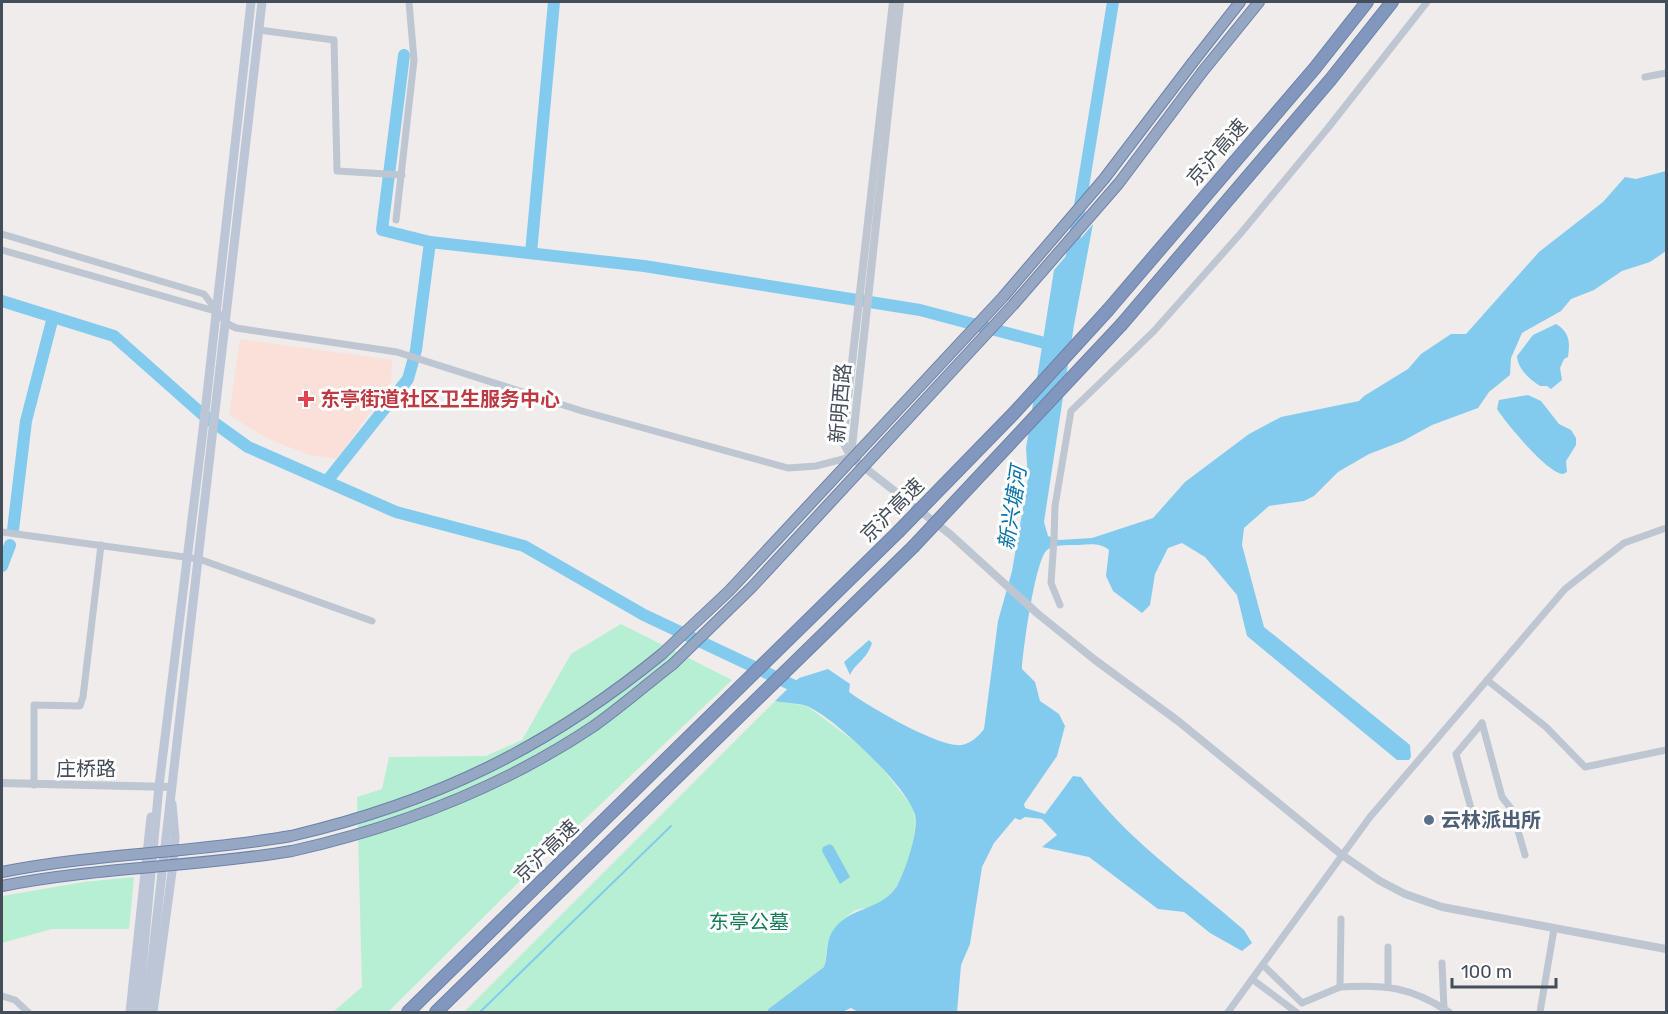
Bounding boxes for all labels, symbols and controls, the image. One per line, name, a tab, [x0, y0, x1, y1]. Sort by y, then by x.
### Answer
street label: 京沪高速	[1182, 114, 1252, 190]
street label: 新明西路	[825, 362, 855, 444]
place label: 东亭街道社区卫生服务中心	[320, 387, 560, 411]
marker: 东亭街道社区卫生服务中心	[297, 390, 315, 408]
water label: 新兴塘河	[993, 461, 1032, 551]
street label: 京沪高速	[855, 473, 929, 547]
street label: 庄桥路	[56, 757, 116, 781]
place label: 云林派出所	[1441, 808, 1541, 832]
marker: 云林派出所	[1422, 813, 1436, 827]
street label: 京沪高速	[509, 815, 583, 887]
park label: 东亭公墓	[709, 910, 789, 934]
scale bar	[1452, 951, 1556, 989]
text: 100 m	[1461, 961, 1512, 983]

